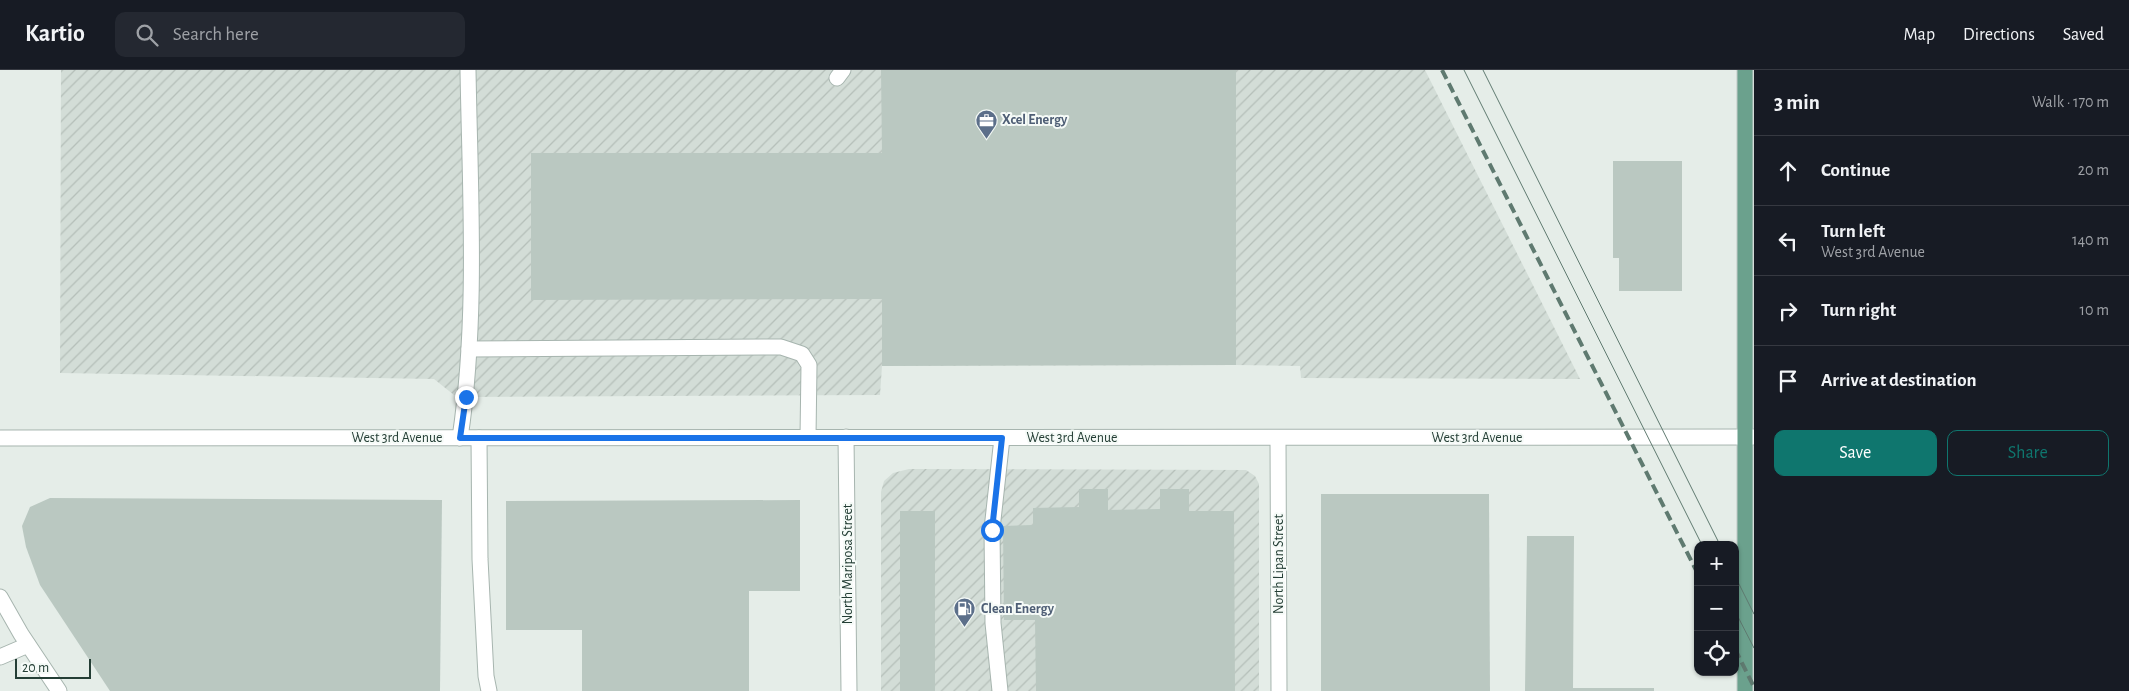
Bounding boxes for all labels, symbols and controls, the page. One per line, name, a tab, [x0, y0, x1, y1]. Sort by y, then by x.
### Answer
search box	[115, 12, 465, 57]
icon: search	[133, 21, 161, 49]
text: Kartio	[25, 22, 85, 46]
text: Search here	[173, 25, 259, 44]
text: Map	[1904, 26, 1935, 44]
text: Directions	[1963, 26, 2035, 44]
text: Saved	[2063, 26, 2104, 44]
text: 3 min	[1774, 92, 1820, 113]
text: Walk · 170 m	[2032, 94, 2109, 110]
office icon: Xcel Energy	[974, 108, 998, 139]
place label: Xcel Energy	[1002, 113, 1068, 127]
icon: ahead	[1774, 157, 1802, 185]
text: Continue	[1821, 161, 1890, 180]
text: 20 m	[2078, 162, 2109, 178]
text: Turn left	[1821, 222, 1885, 241]
icon: left	[1774, 227, 1802, 255]
text: 140 m	[2072, 232, 2109, 248]
text: West 3rd Avenue	[1821, 244, 1925, 260]
icon: right	[1774, 297, 1802, 325]
text: Turn right	[1821, 301, 1896, 320]
text: 10 m	[2080, 302, 2109, 318]
icon: arrive	[1774, 367, 1802, 395]
text: Arrive at destination	[1821, 371, 1977, 390]
route end	[455, 386, 478, 409]
button: Save	[1774, 430, 1937, 476]
button: Share	[1947, 430, 2109, 476]
street label: West 3rd Avenue	[352, 431, 442, 445]
street label: West 3rd Avenue	[1027, 431, 1117, 445]
street label: West 3rd Avenue	[1432, 431, 1522, 445]
street label: North Mariposa Street	[841, 503, 855, 624]
street label: North Lipan Street	[1272, 514, 1286, 614]
route start	[981, 519, 1004, 542]
map controls	[1694, 541, 1739, 676]
button: +	[1694, 541, 1739, 586]
button: −	[1694, 586, 1739, 631]
fuel station icon: Clean Energy	[953, 597, 977, 628]
place label: Clean Energy	[981, 602, 1055, 616]
button: locate	[1694, 631, 1739, 676]
scale bar	[15, 656, 91, 679]
text: 20 m	[22, 661, 49, 675]

